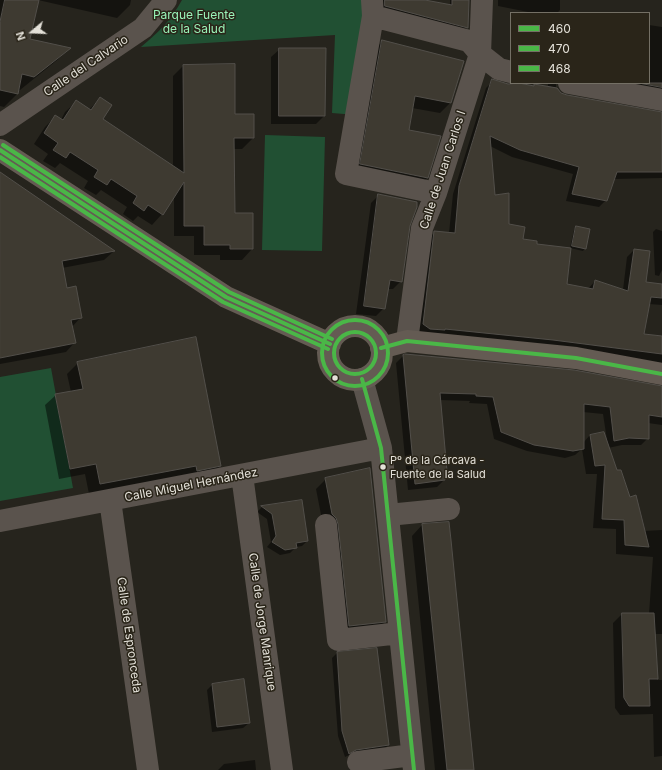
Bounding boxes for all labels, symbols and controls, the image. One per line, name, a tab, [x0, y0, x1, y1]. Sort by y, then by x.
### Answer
park label: Parque Fuente de la Salud	[153, 8, 235, 36]
north arrow	[12, 12, 52, 52]
legend	[510, 12, 650, 84]
text: 460	[548, 21, 571, 36]
text: N	[13, 30, 29, 42]
street label: Calle del Calvario	[41, 32, 131, 100]
text: 470	[548, 41, 570, 56]
text: 468	[548, 61, 571, 76]
street label: Calle de Juan Carlos I	[417, 109, 469, 231]
unlabelled marker	[330, 373, 340, 383]
place label: Pº de la Cárcava - Fuente de la Salud	[390, 454, 486, 480]
marker: Pº de la Cárcava - Fuente de la Salud	[378, 462, 388, 472]
street label: Calle Miguel Hernández	[123, 465, 259, 505]
street label: Calle de Jorge Manrique	[245, 552, 279, 692]
street label: Calle de Espronceda	[114, 576, 144, 694]

